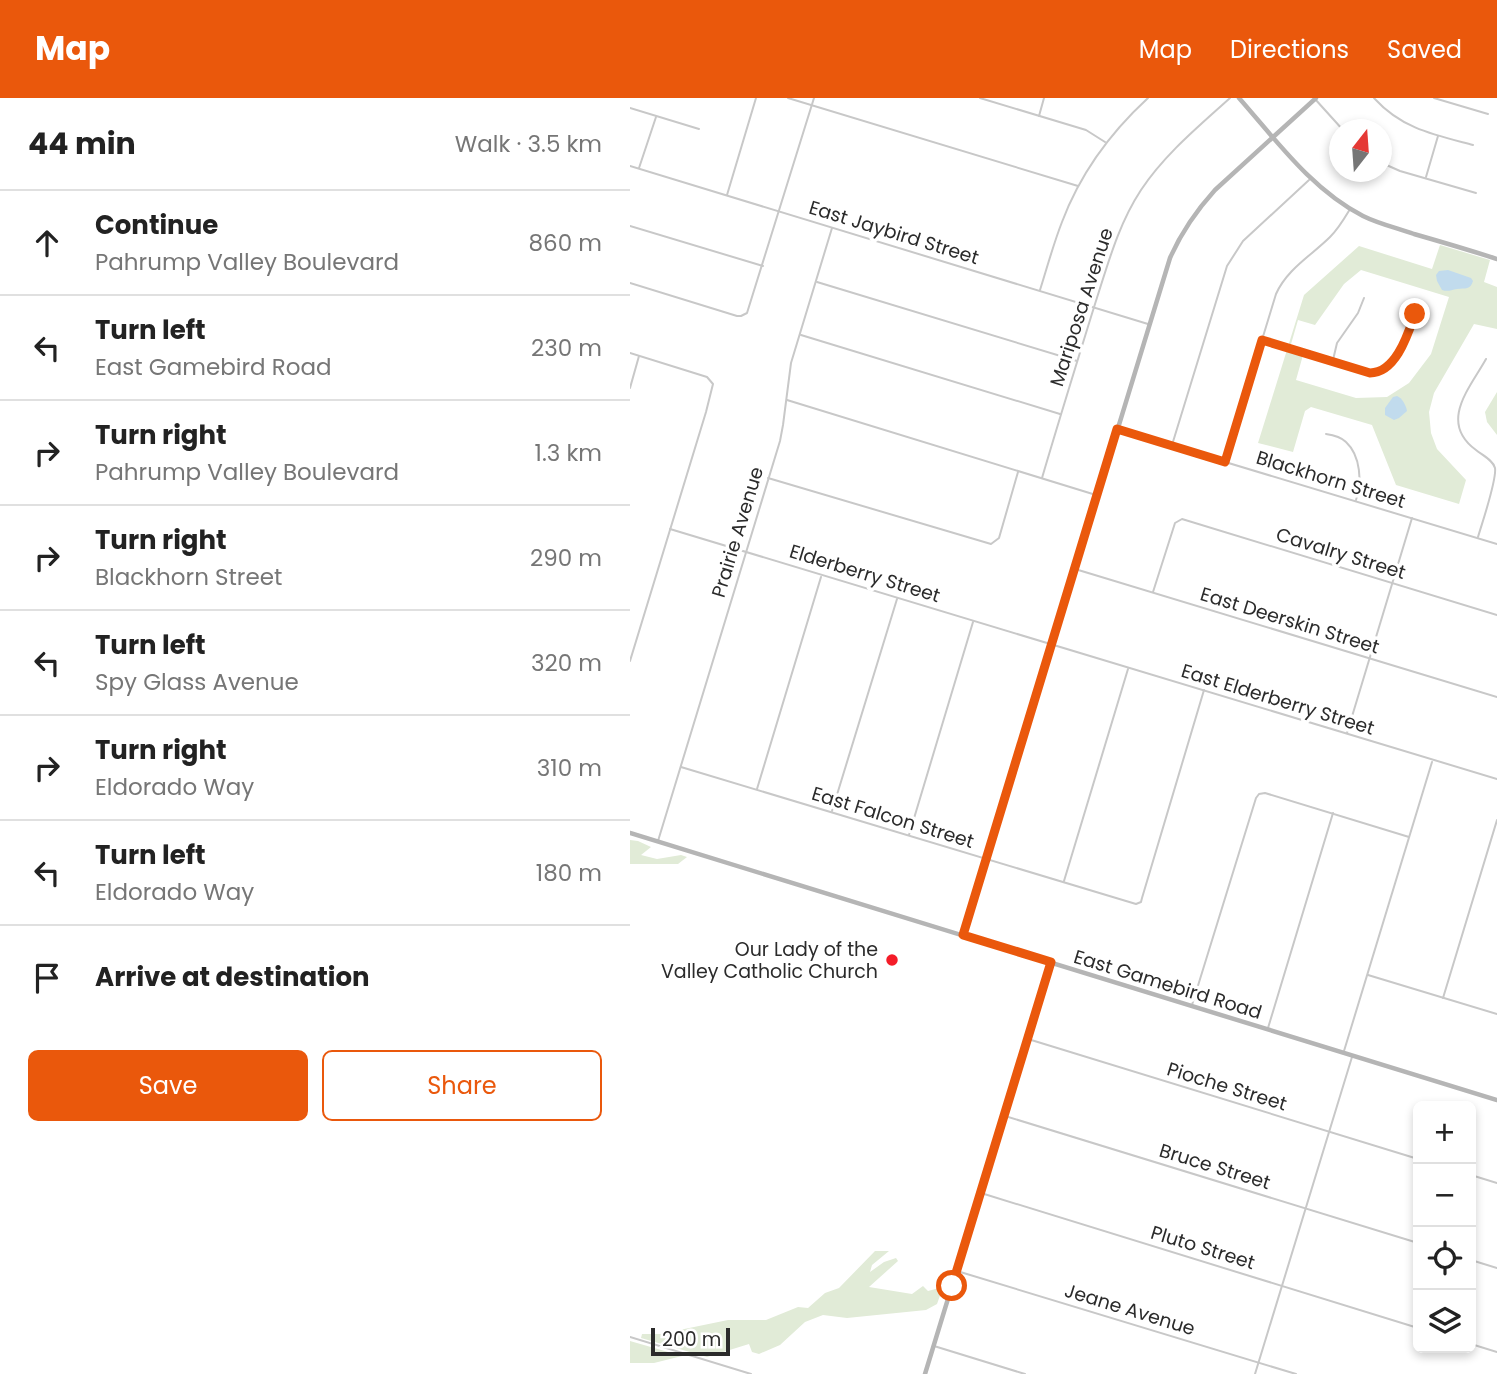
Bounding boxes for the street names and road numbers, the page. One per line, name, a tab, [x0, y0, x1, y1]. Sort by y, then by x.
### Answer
street label: East Jaybird Street	[806, 194, 982, 271]
street label: Mariposa Avenue	[1043, 224, 1120, 390]
street label: Blackhorn Street	[1253, 444, 1409, 515]
street label: Prairie Avenue	[705, 463, 770, 601]
street label: Cavalry Street	[1273, 521, 1409, 586]
street label: Elderberry Street	[786, 538, 944, 609]
street label: East Deerskin Street	[1197, 580, 1383, 661]
street label: East Elderberry Street	[1178, 657, 1378, 742]
street label: East Falcon Street	[809, 780, 977, 855]
street label: East Gamebird Road	[1070, 943, 1265, 1026]
street label: Pioche Street	[1164, 1055, 1290, 1118]
street label: Bruce Street	[1156, 1137, 1274, 1196]
street label: Pluto Street	[1147, 1219, 1258, 1276]
street label: Jeane Avenue	[1061, 1277, 1198, 1342]

